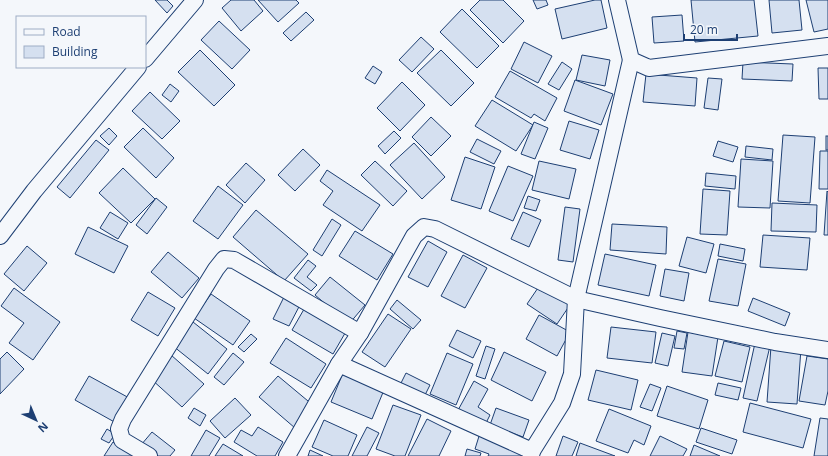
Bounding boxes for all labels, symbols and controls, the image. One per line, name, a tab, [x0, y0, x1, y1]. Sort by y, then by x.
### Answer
legend	[16, 16, 146, 68]
scale bar	[684, 16, 737, 42]
text: 20 m	[690, 21, 718, 38]
text: Road	[52, 23, 81, 40]
text: Building	[52, 43, 98, 60]
north arrow	[16, 400, 56, 440]
text: N	[35, 419, 52, 436]

